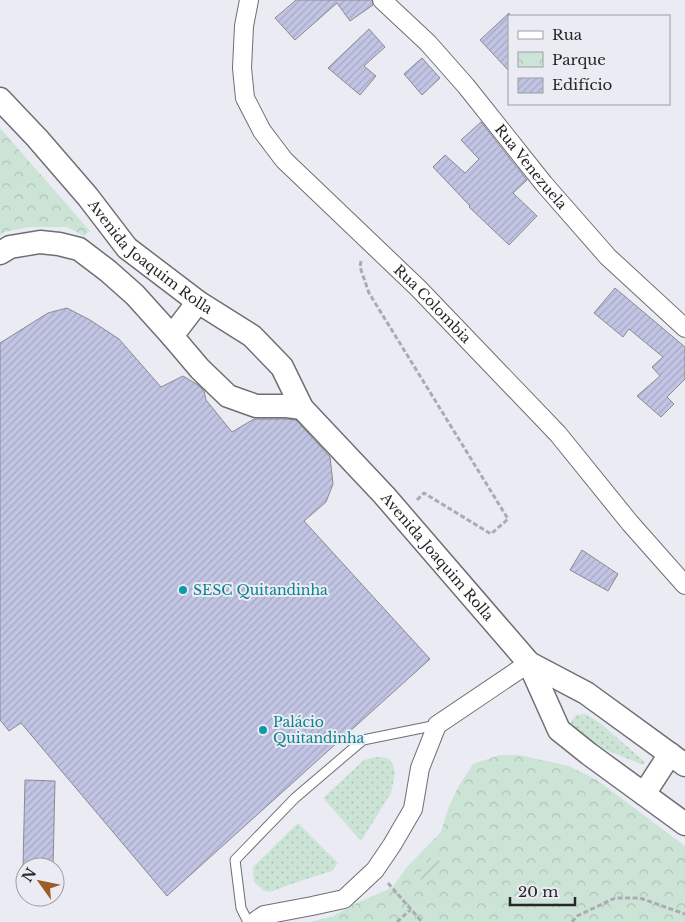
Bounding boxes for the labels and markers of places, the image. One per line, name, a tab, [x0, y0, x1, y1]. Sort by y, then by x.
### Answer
place label: SESC Quitandinha	[193, 581, 328, 599]
marker: SESC Quitandinha	[177, 584, 189, 596]
place label: Palácio Quitandinha	[273, 713, 365, 747]
marker: Palácio Quitandinha	[257, 724, 269, 736]

